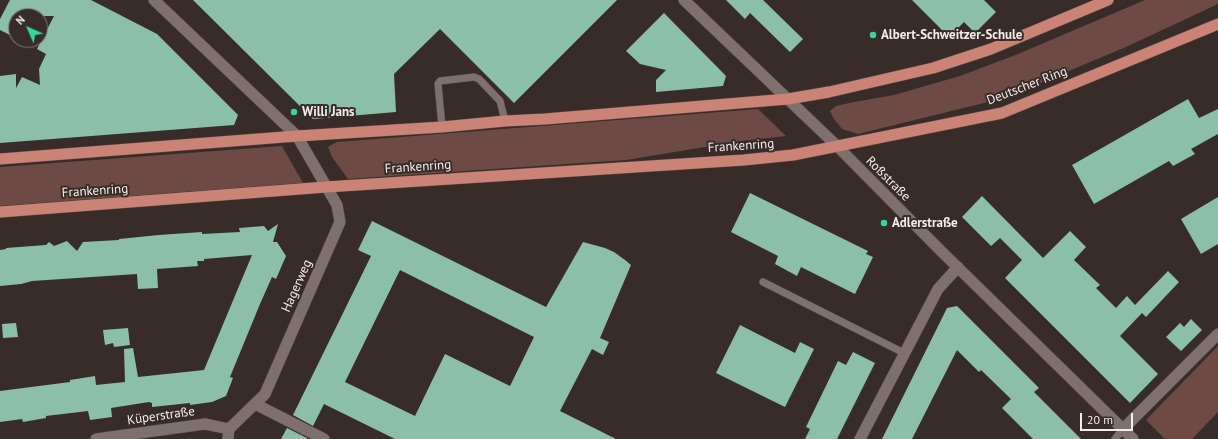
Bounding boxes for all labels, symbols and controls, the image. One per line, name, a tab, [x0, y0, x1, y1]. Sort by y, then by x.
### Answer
north arrow	[8, 8, 48, 48]
text: N	[13, 13, 28, 28]
place label: Albert-Schweitzer-Schule	[881, 27, 1022, 43]
marker: Albert-Schweitzer-Schule	[868, 30, 878, 40]
street label: Deutscher Ring	[985, 64, 1069, 108]
place label: Willi Jans	[302, 104, 354, 120]
marker: Willi Jans	[289, 107, 299, 117]
street label: Frankenring	[707, 136, 775, 156]
street label: Roßstraße	[862, 153, 914, 205]
street label: Frankenring	[384, 157, 452, 177]
street label: Frankenring	[61, 181, 129, 201]
place label: Adlerstraße	[892, 215, 958, 231]
marker: Adlerstraße	[879, 218, 889, 228]
street label: Hagerweg	[278, 257, 316, 315]
street label: Küperstraße	[126, 404, 196, 428]
scale bar	[1082, 405, 1135, 431]
text: 20 m	[1087, 412, 1113, 427]

